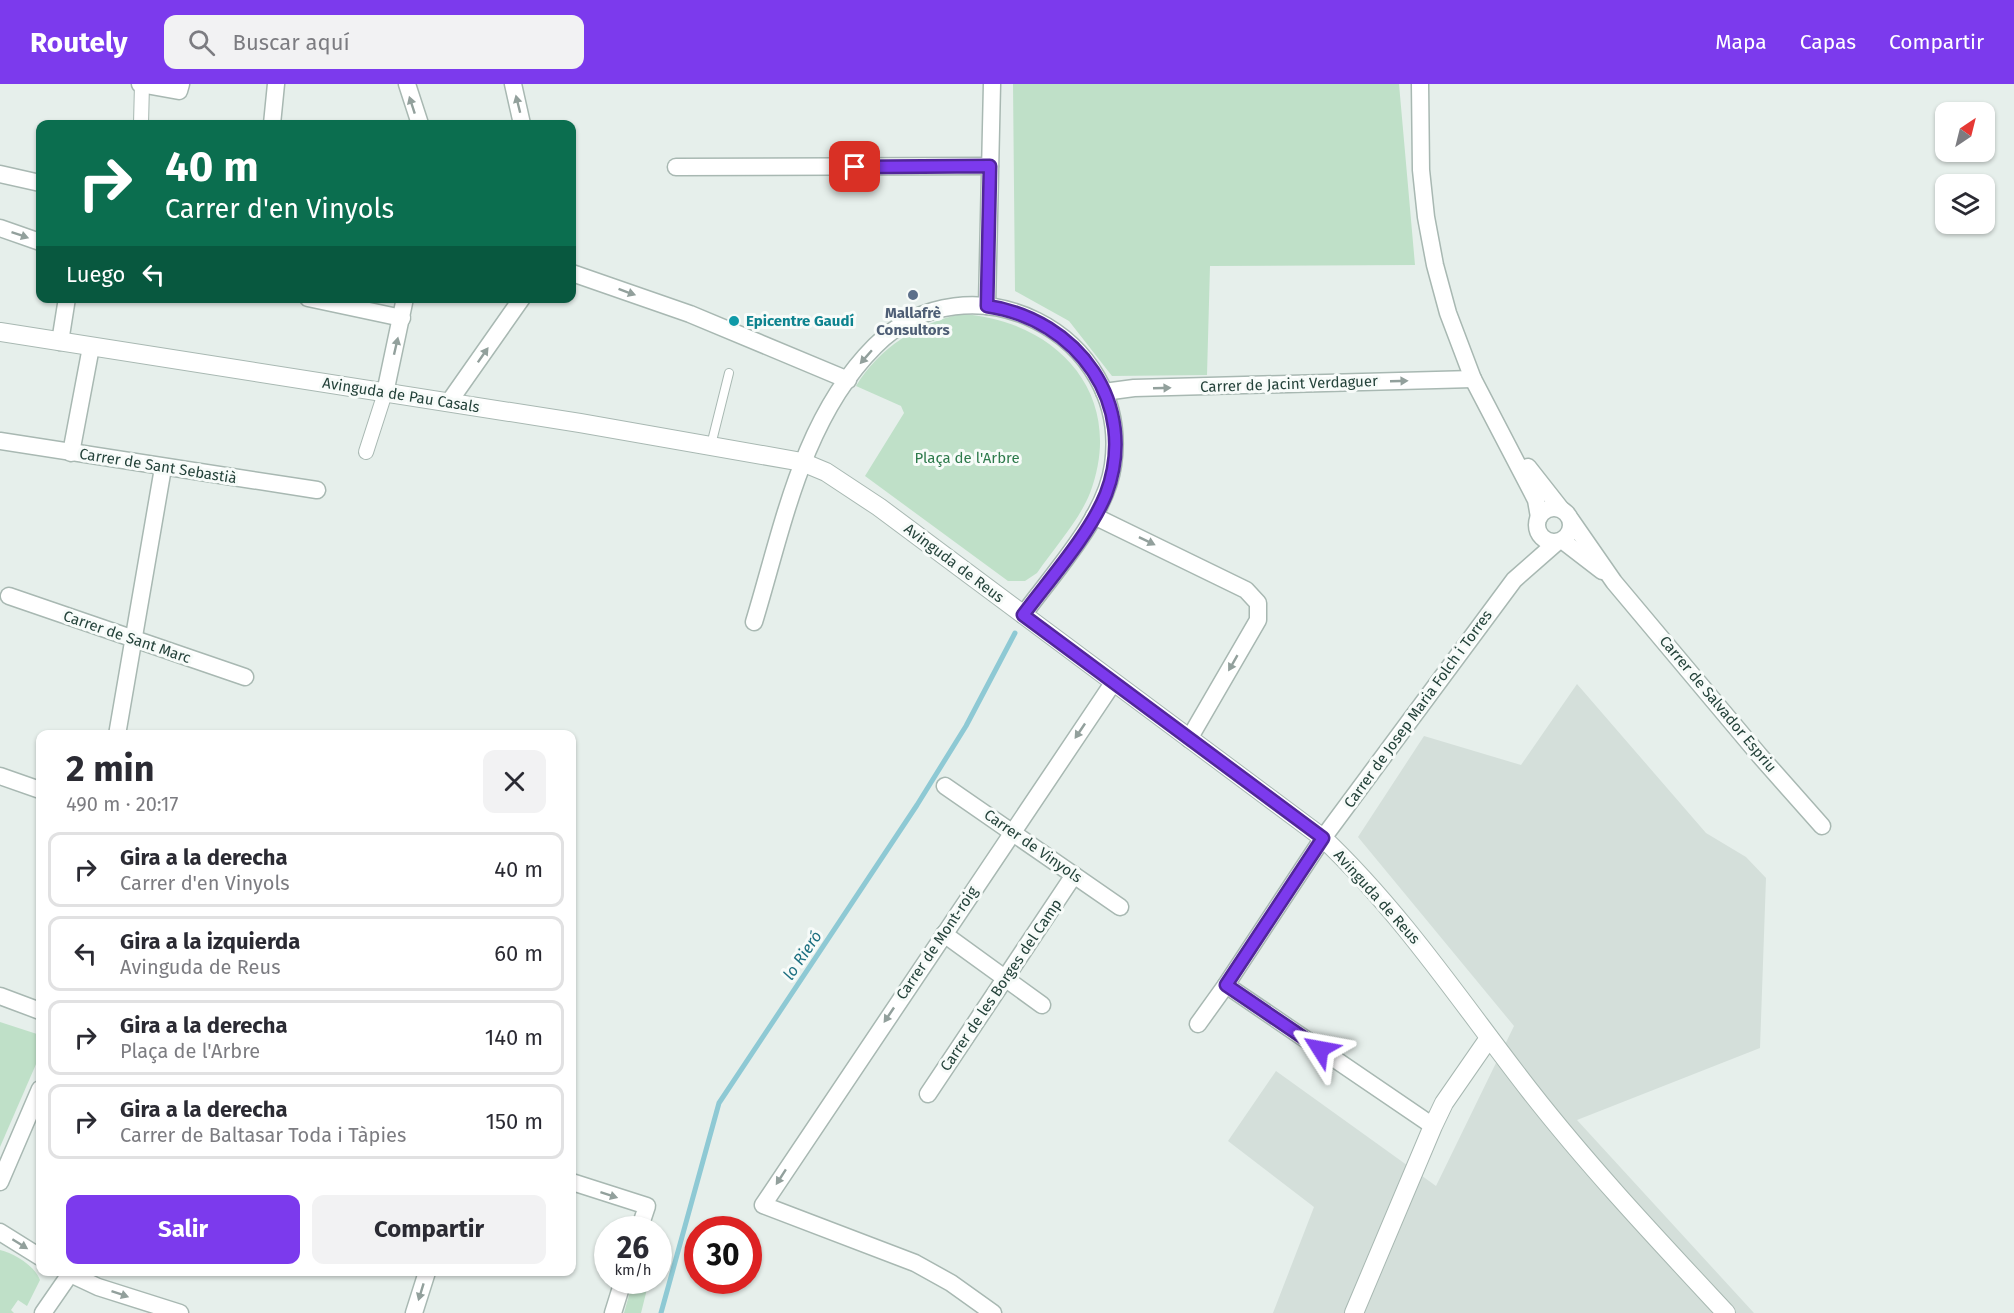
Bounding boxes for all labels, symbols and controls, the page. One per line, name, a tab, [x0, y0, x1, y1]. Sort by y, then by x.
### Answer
search box	[164, 15, 584, 69]
text: Routely	[30, 26, 128, 59]
icon: search	[185, 26, 218, 59]
text: Buscar aquí	[233, 29, 350, 56]
text: Mapa	[1715, 29, 1767, 55]
text: Capas	[1800, 29, 1856, 55]
text: Compartir	[1889, 29, 1984, 55]
one-way arrow	[512, 95, 522, 113]
one-way arrow	[407, 96, 416, 114]
north arrow	[1935, 102, 1995, 162]
map controls	[1935, 102, 1995, 234]
pin	[829, 141, 880, 192]
text: 40 m	[165, 142, 259, 192]
icon: right	[66, 144, 144, 222]
icon: arrive	[838, 150, 871, 183]
button: layers	[1935, 174, 1995, 234]
text: Carrer d'en Vinyols	[165, 193, 394, 225]
one-way arrow	[11, 231, 29, 241]
icon: left	[137, 258, 170, 291]
text: Luego	[66, 261, 125, 288]
one-way arrow	[618, 287, 636, 297]
marker: Mallafrè Consultors	[906, 288, 920, 302]
place label: Mallafrè Consultors	[876, 304, 950, 339]
place label: Epicentre Gaudí	[746, 312, 855, 330]
marker: Epicentre Gaudí	[727, 314, 741, 328]
one-way arrow	[391, 337, 401, 355]
one-way arrow	[477, 347, 489, 363]
one-way arrow	[860, 349, 873, 364]
street label: Carrer de Jacint Verdaguer	[1200, 372, 1378, 396]
street label: Avinguda de Pau Casals	[321, 374, 481, 416]
one-way arrow	[1390, 376, 1409, 386]
one-way arrow	[1153, 383, 1172, 392]
street label: Carrer de Sant Sebastià	[78, 445, 238, 487]
park label: Plaça de l'Arbre	[914, 449, 1020, 467]
street label: Avinguda de Reus	[901, 520, 1007, 606]
one-way arrow	[1139, 536, 1156, 546]
street label: Carrer de Sant Marc	[61, 607, 193, 667]
street label: Carrer de Josep Maria Folch i Torres	[1340, 607, 1496, 811]
street label: Carrer de Salvador Espriu	[1656, 632, 1780, 776]
one-way arrow	[1228, 655, 1238, 672]
one-way arrow	[1075, 723, 1086, 739]
text: 2 min	[66, 747, 155, 791]
button: close	[483, 750, 546, 813]
text: 490 m · 20:17	[66, 792, 178, 816]
street label: Carrer de Vinyols	[981, 806, 1085, 886]
text: Gira a la derecha	[120, 844, 288, 871]
street label: Avinguda de Reus	[1330, 846, 1424, 948]
icon: right	[69, 853, 102, 886]
text: 40 m	[494, 856, 543, 883]
text: Carrer d'en Vinyols	[120, 871, 290, 895]
street label: Carrer de Mont-roig	[892, 883, 982, 1003]
street label: Carrer de les Borges del Camp	[937, 895, 1065, 1075]
water label: lo Rieró	[779, 927, 826, 983]
text: Gira a la izquierda	[120, 928, 300, 955]
icon: left	[69, 937, 102, 970]
text: 60 m	[494, 940, 543, 967]
text: Avinguda de Reus	[120, 955, 280, 979]
one-way arrow	[883, 1006, 895, 1022]
text: Gira a la derecha	[120, 1012, 288, 1039]
position arrow	[1288, 1017, 1352, 1081]
icon: right	[69, 1021, 102, 1054]
text: 140 m	[485, 1024, 543, 1051]
text: Plaça de l'Arbre	[120, 1039, 260, 1063]
text: Gira a la derecha	[120, 1096, 288, 1123]
icon: right	[69, 1105, 102, 1138]
text: 150 m	[485, 1108, 543, 1135]
text: Carrer de Baltasar Toda i Tàpies	[120, 1123, 406, 1147]
one-way arrow	[776, 1169, 787, 1185]
one-way arrow	[600, 1190, 618, 1200]
button: Salir	[66, 1195, 300, 1264]
button: Compartir	[312, 1195, 546, 1264]
speed limit sign: 30	[684, 1216, 762, 1294]
text: 26	[617, 1230, 649, 1266]
one-way arrow	[12, 1239, 28, 1250]
text: km/h	[614, 1261, 652, 1279]
one-way arrow	[415, 1284, 425, 1302]
one-way arrow	[111, 1290, 129, 1300]

